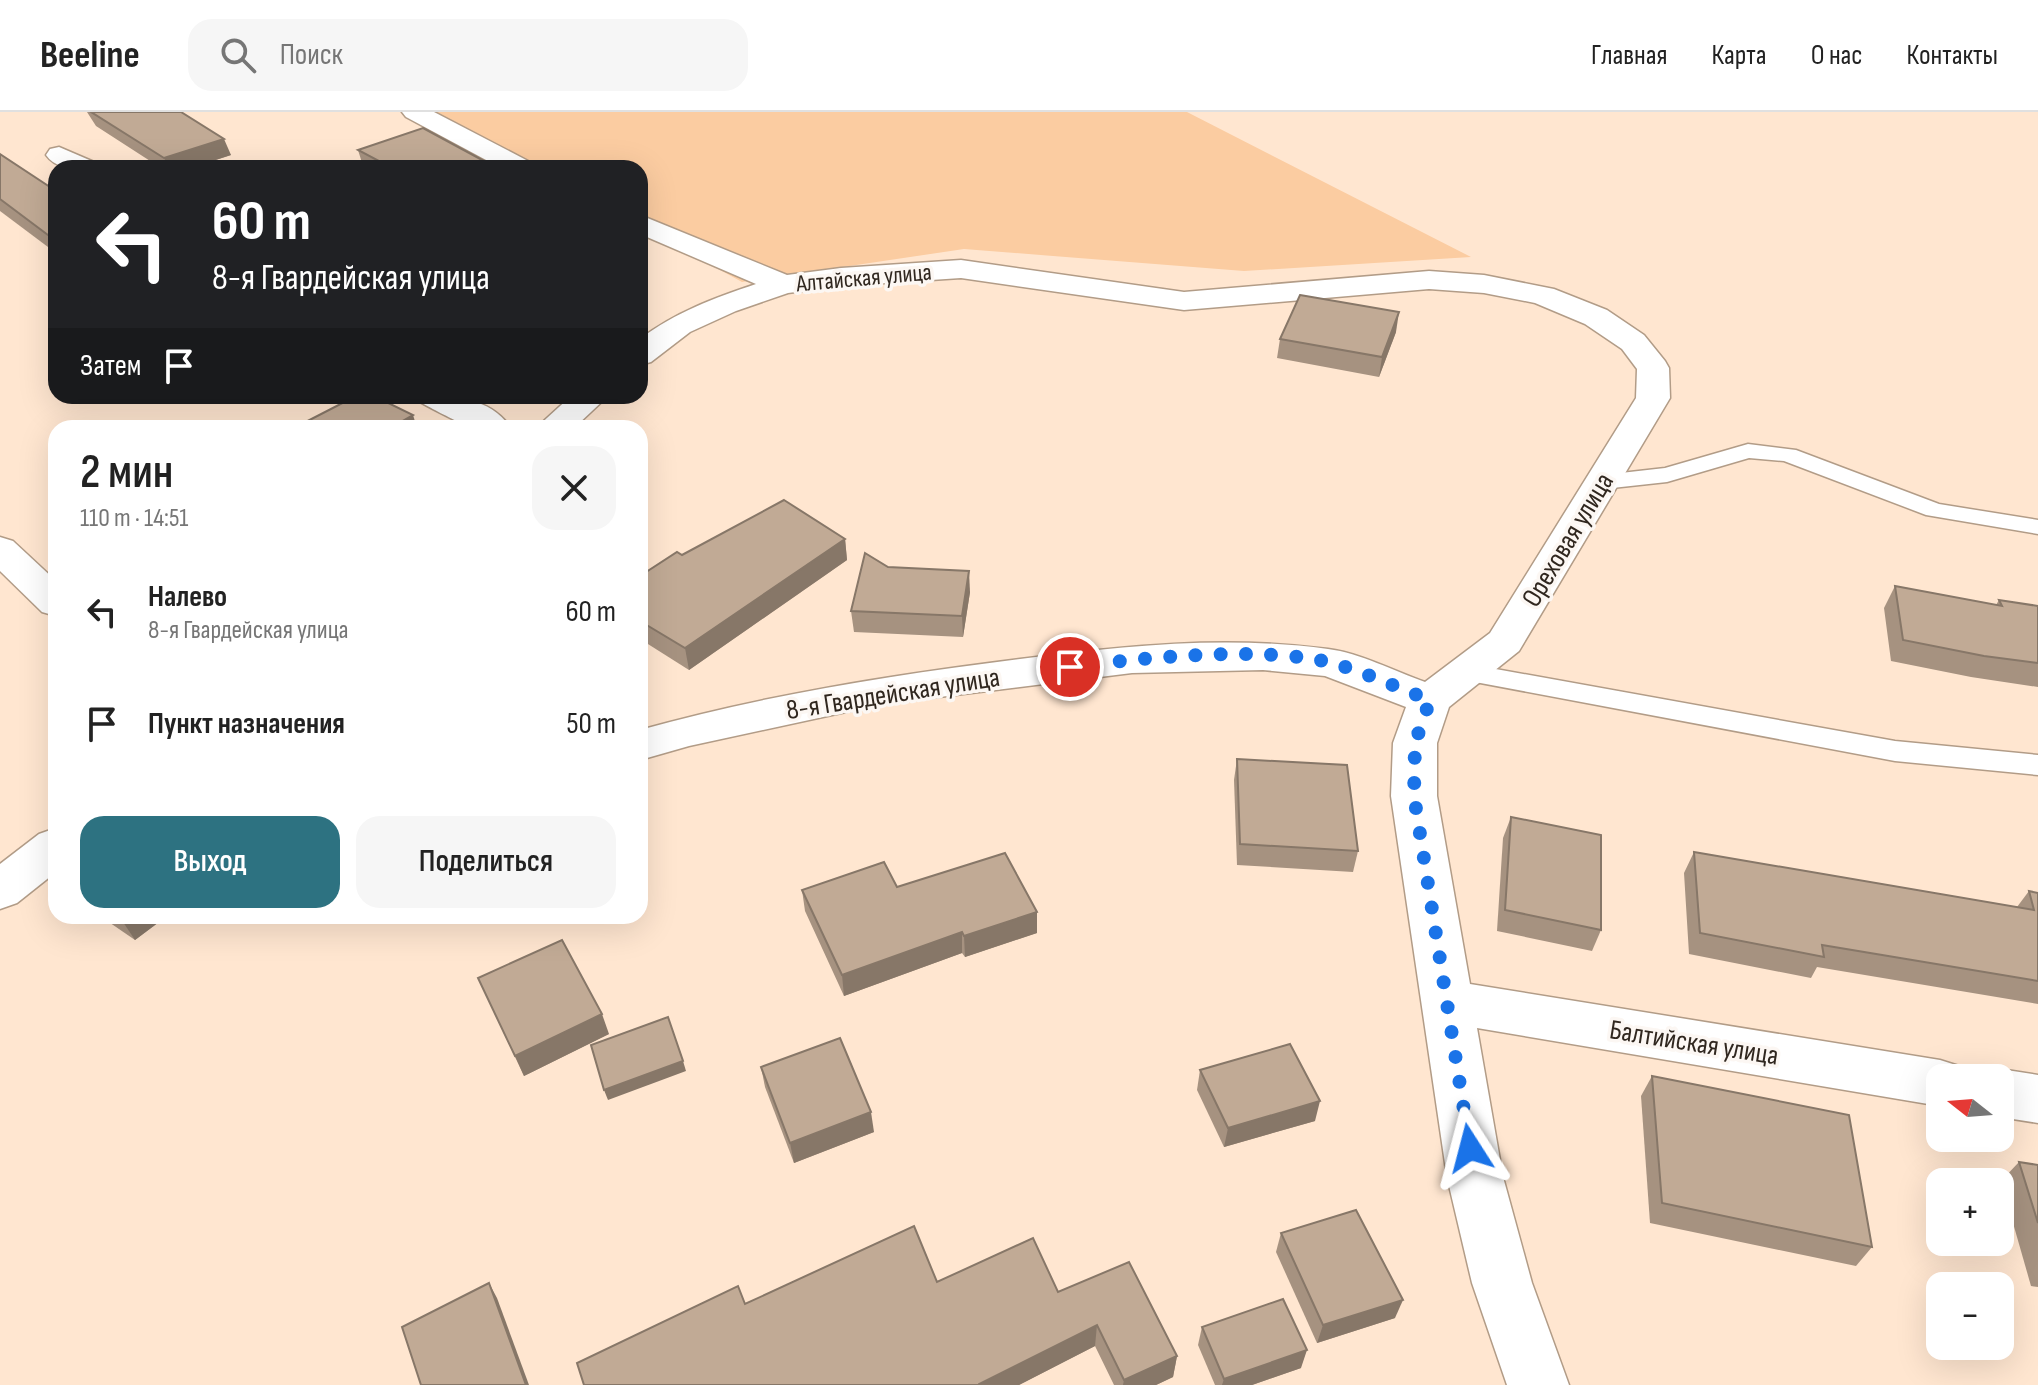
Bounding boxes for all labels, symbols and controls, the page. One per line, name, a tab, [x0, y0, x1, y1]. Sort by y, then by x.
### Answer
search box	[188, 19, 748, 91]
text: Beeline	[40, 33, 140, 78]
icon: search	[216, 33, 260, 77]
text: Поиск	[280, 37, 343, 73]
text: Главная	[1591, 39, 1667, 72]
text: Карта	[1711, 39, 1767, 72]
text: О нас	[1811, 39, 1863, 72]
text: Контакты	[1907, 39, 1998, 72]
text: 60 m	[212, 189, 311, 256]
icon: left	[80, 192, 184, 296]
text: 8-я Гвардейская улица	[212, 257, 490, 300]
street label: Алтайская улица	[794, 258, 933, 298]
icon: arrive	[157, 344, 201, 388]
text: Затем	[80, 348, 141, 384]
text: 2 мин	[80, 444, 173, 501]
button: close	[532, 446, 616, 530]
street label: Ореховая улица	[1515, 467, 1621, 613]
text: 110 m · 14:51	[80, 503, 188, 534]
text: Налево	[148, 579, 227, 615]
icon: left	[80, 590, 124, 634]
text: 60 m	[565, 594, 616, 630]
text: 8-я Гвардейская улица	[148, 615, 349, 646]
pin	[1036, 633, 1104, 701]
icon: arrive	[1048, 645, 1092, 689]
street label: 8-я Гвардейская улица	[784, 661, 1002, 727]
icon: arrive	[80, 702, 124, 746]
text: Пункт назначения	[148, 706, 345, 742]
text: 50 m	[567, 706, 616, 742]
button: Выход	[80, 816, 340, 908]
button: Поделиться	[356, 816, 616, 908]
street label: Балтийская улица	[1607, 1013, 1781, 1073]
north arrow	[1926, 1064, 2014, 1152]
map controls	[1926, 1064, 2014, 1360]
position arrow	[1428, 1106, 1512, 1190]
button: +	[1926, 1168, 2014, 1256]
button: −	[1926, 1272, 2014, 1360]

